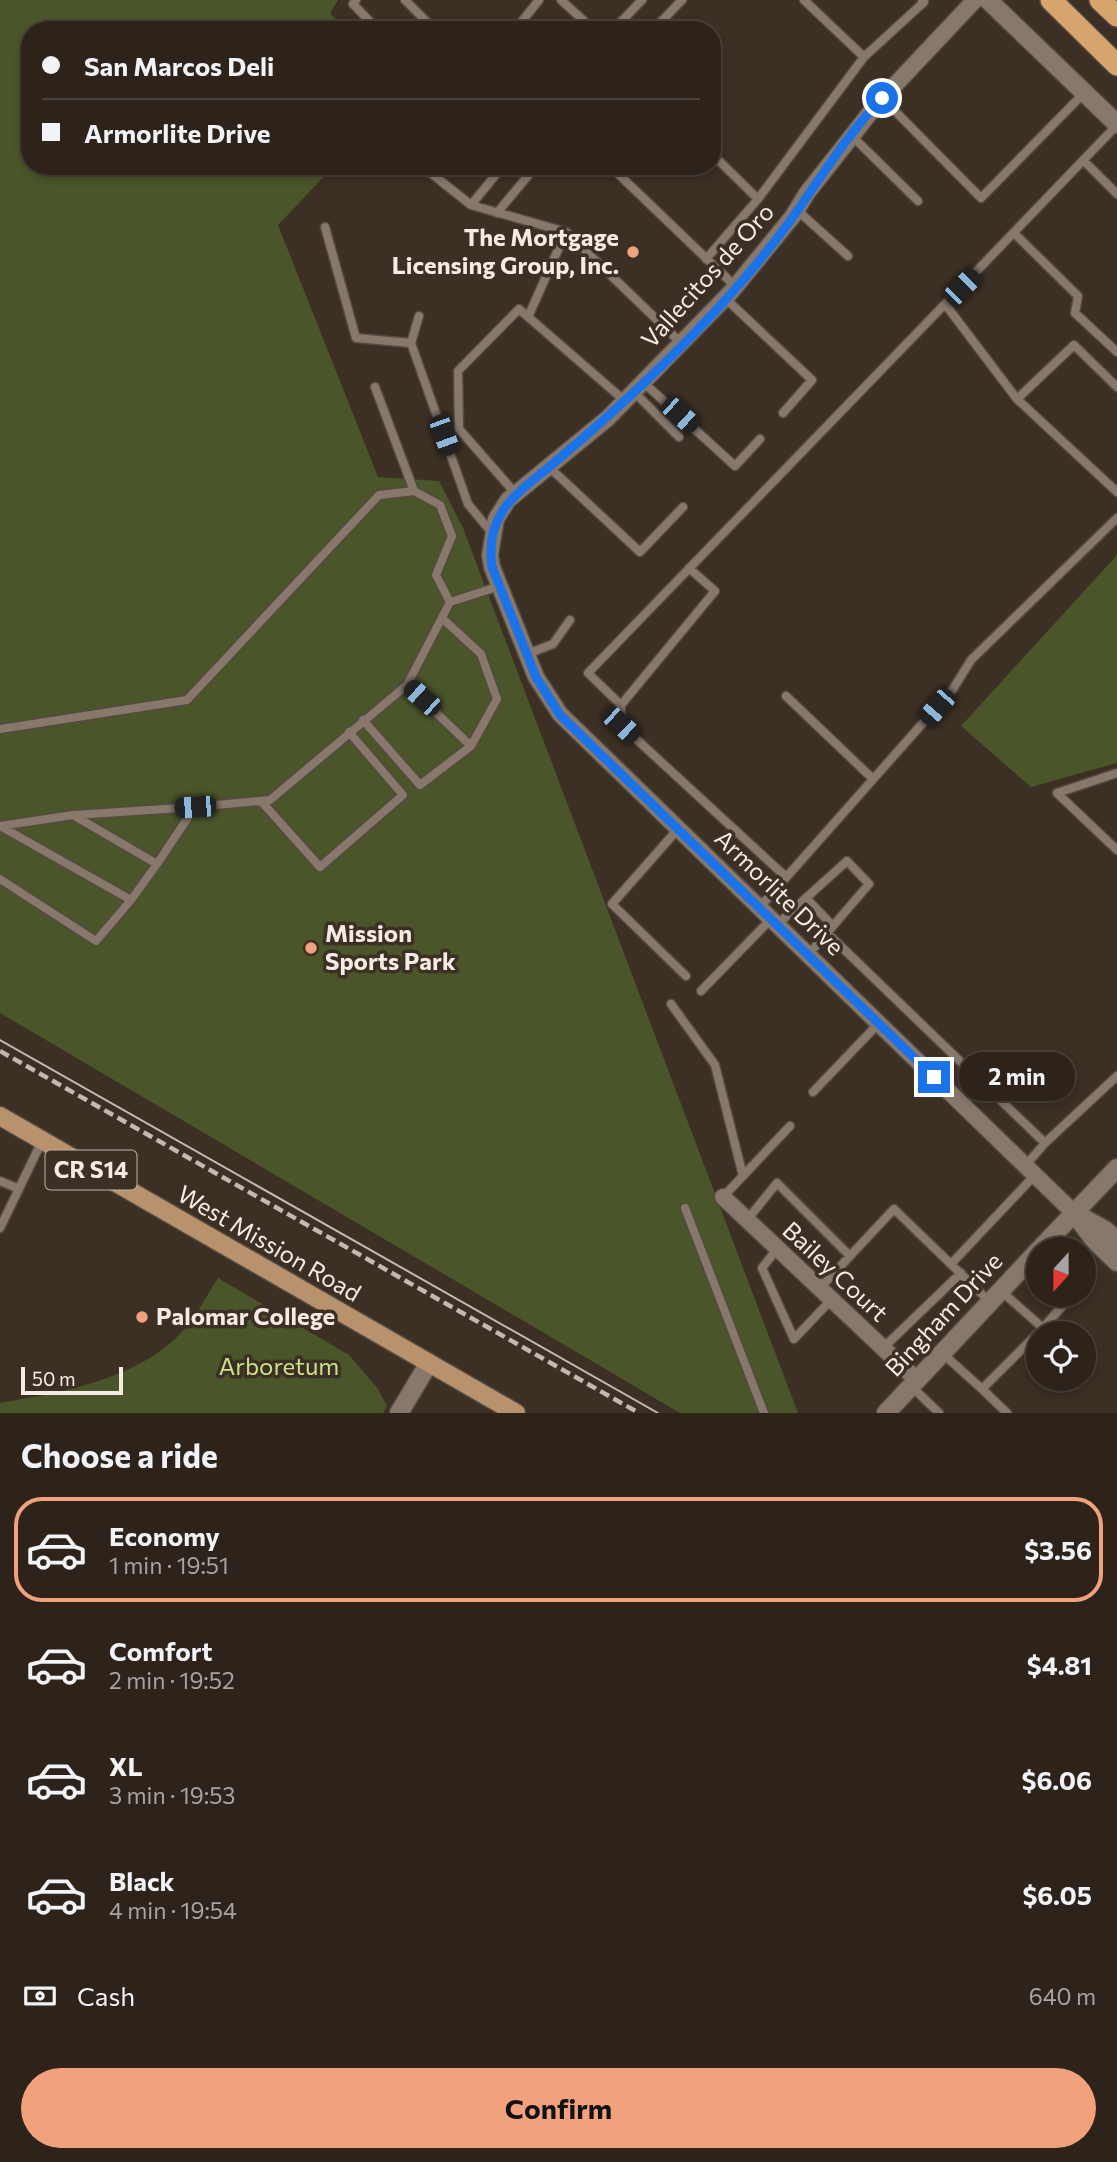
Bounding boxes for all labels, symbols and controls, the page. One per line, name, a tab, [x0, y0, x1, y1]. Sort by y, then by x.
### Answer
text: San Marcos Deli	[84, 50, 274, 81]
route start	[866, 82, 898, 114]
text: Armorlite Drive	[84, 117, 271, 148]
street label: Vallecitos de Oro	[634, 197, 779, 353]
place label: The Mortgage Licensing Group, Inc.	[392, 222, 619, 279]
marker: The Mortgage Licensing Group, Inc.	[625, 244, 641, 260]
car	[940, 265, 985, 309]
car	[658, 393, 703, 437]
car	[427, 412, 462, 458]
car	[400, 676, 445, 720]
car	[916, 684, 959, 730]
car	[599, 703, 644, 747]
car	[174, 795, 217, 819]
street label: Armorlite Drive	[709, 823, 851, 961]
place label: Mission Sports Park	[325, 918, 456, 975]
marker: Mission Sports Park	[303, 940, 319, 956]
callout: 2 min	[958, 1052, 1074, 1102]
route end	[918, 1061, 950, 1093]
text: 2 min	[988, 1062, 1046, 1090]
road number: CR S14	[46, 1150, 136, 1190]
street label: West Mission Road	[173, 1178, 366, 1307]
street label: Bailey Court	[777, 1215, 895, 1327]
north arrow	[1026, 1237, 1096, 1307]
map controls	[1026, 1237, 1096, 1391]
street label: Bingham Drive	[878, 1246, 1007, 1382]
place label: Palomar College	[156, 1301, 335, 1330]
marker: Palomar College	[134, 1309, 150, 1325]
button: locate	[1026, 1321, 1096, 1391]
park label: Arboretum	[219, 1351, 339, 1380]
scale bar	[21, 1364, 122, 1396]
text: 50 m	[32, 1367, 76, 1390]
text: Choose a ride	[21, 1435, 218, 1475]
icon: car	[25, 1518, 88, 1581]
text: Economy	[109, 1520, 220, 1551]
text: $3.56	[1024, 1534, 1092, 1565]
text: 1 min · 19:51	[109, 1551, 229, 1579]
icon: car	[25, 1633, 88, 1696]
text: Comfort	[109, 1635, 212, 1666]
text: $4.81	[1027, 1649, 1092, 1680]
text: 2 min · 19:52	[109, 1666, 235, 1694]
icon: car	[25, 1748, 88, 1811]
text: XL	[109, 1750, 143, 1781]
text: $6.06	[1022, 1764, 1092, 1795]
text: 3 min · 19:53	[109, 1781, 235, 1809]
icon: car	[25, 1863, 88, 1926]
text: Black	[109, 1865, 175, 1896]
text: $6.05	[1022, 1879, 1092, 1910]
text: 4 min · 19:54	[109, 1896, 237, 1924]
icon: cash	[21, 1977, 59, 2015]
text: Cash	[77, 1980, 135, 2011]
text: 640 m	[1029, 1982, 1096, 2010]
button: Confirm	[21, 2068, 1096, 2148]

